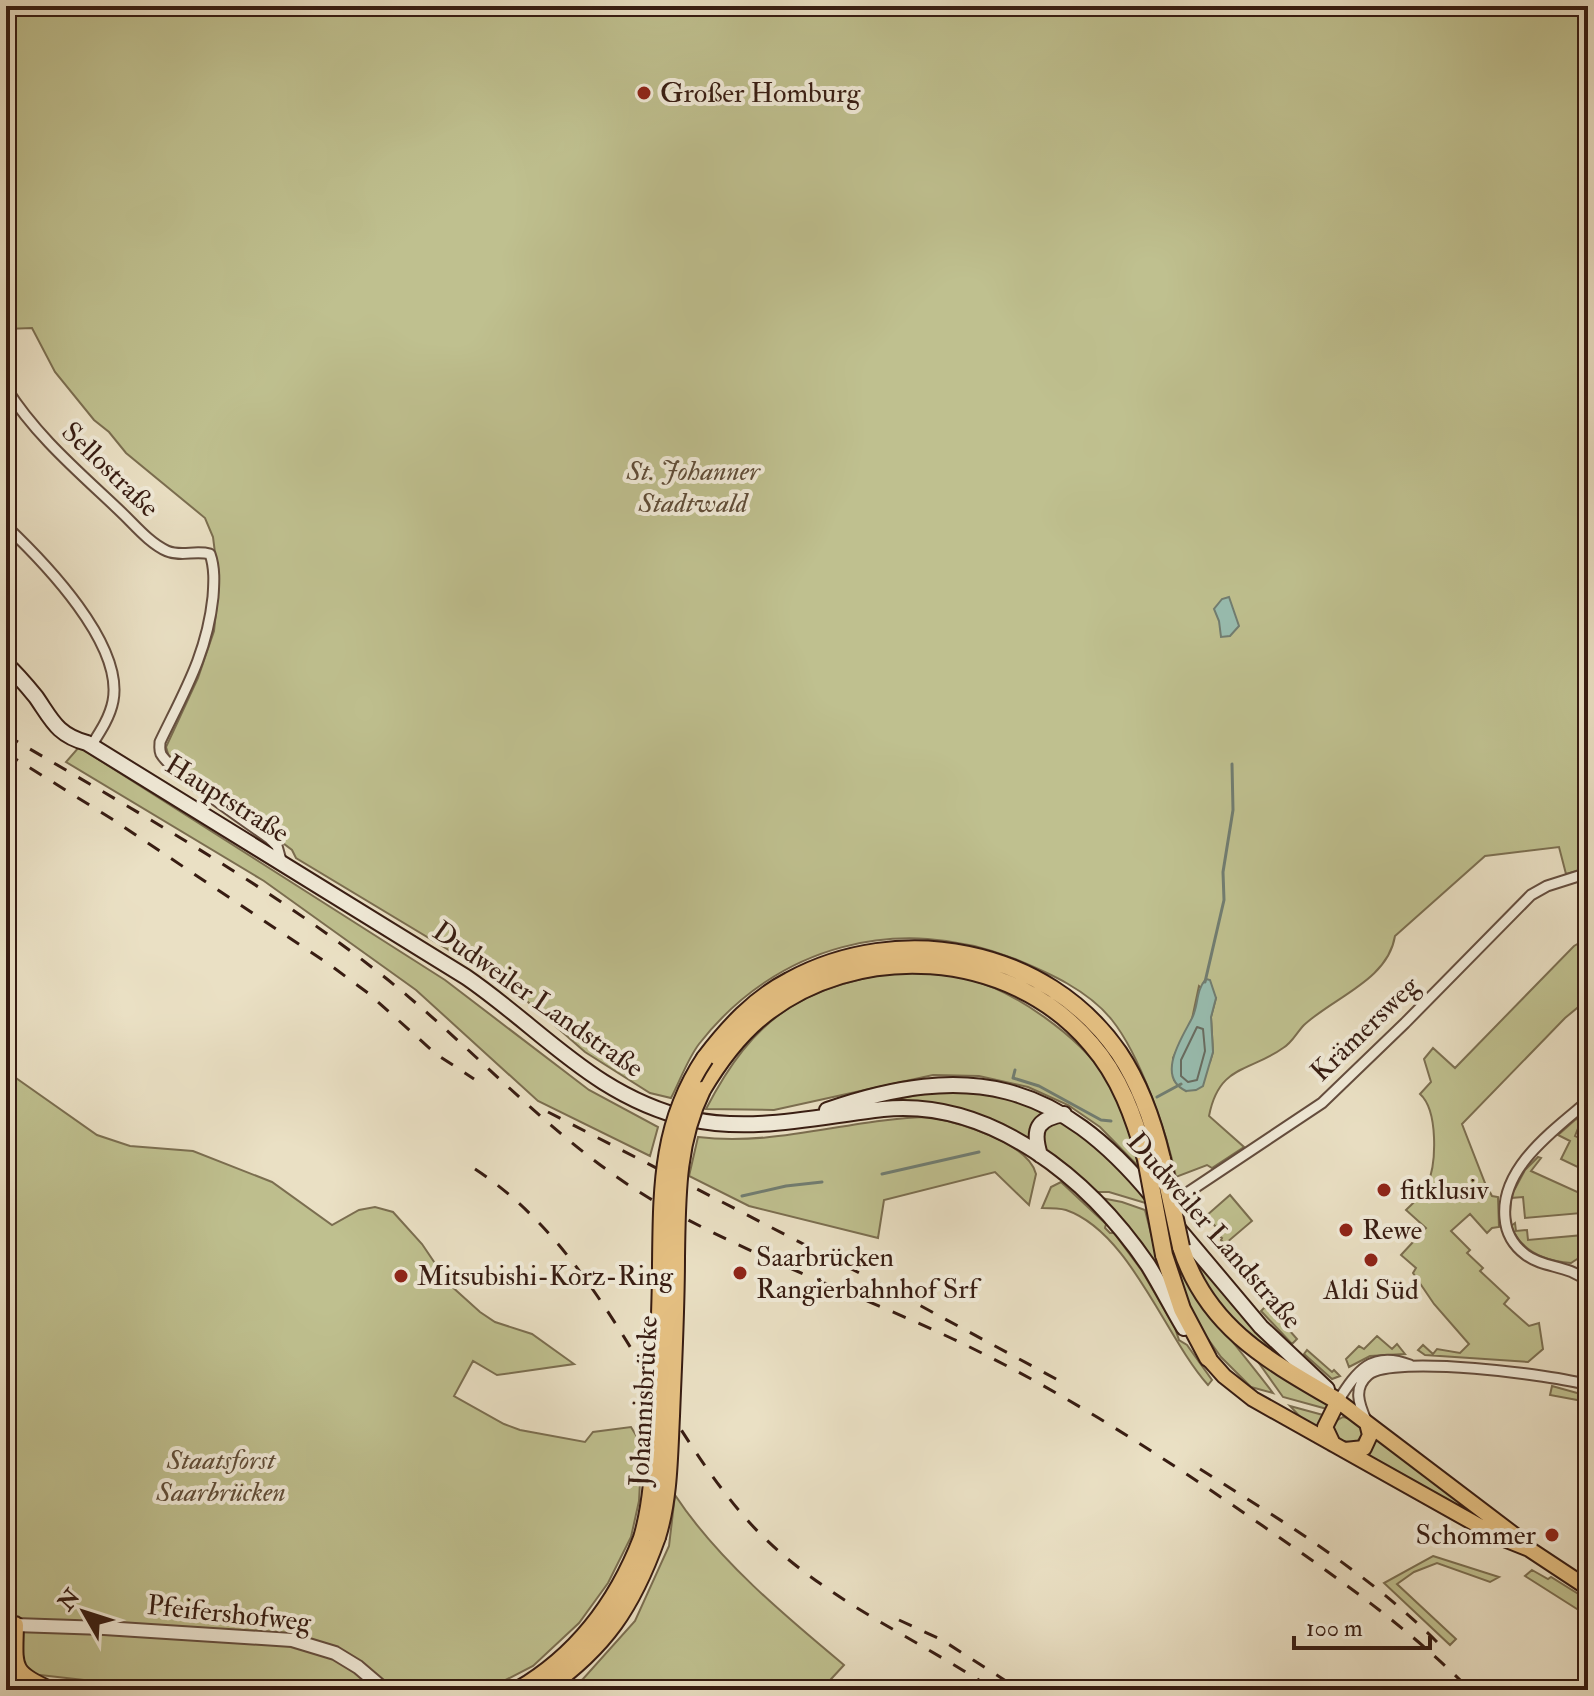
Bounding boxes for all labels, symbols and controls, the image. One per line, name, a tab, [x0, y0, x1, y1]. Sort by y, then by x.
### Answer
place label: Großer Homburg	[660, 76, 861, 111]
marker: Großer Homburg	[635, 84, 653, 102]
street label: Sellostraße	[54, 415, 166, 525]
park label: St. Johanner Stadtwald	[625, 454, 761, 521]
street label: Hauptstraße	[159, 747, 296, 851]
street label: Dudweiler Landstraße	[426, 914, 651, 1086]
street label: Krämersweg	[1303, 968, 1427, 1089]
street label: Dudweiler Landstraße	[1119, 1125, 1309, 1337]
place label: fitklusiv	[1400, 1173, 1489, 1208]
marker: fitklusiv	[1375, 1181, 1393, 1199]
place label: Rewe	[1362, 1213, 1423, 1248]
marker: Rewe	[1337, 1221, 1355, 1239]
place label: Saarbrücken Rangierbahnhof Srf	[756, 1240, 982, 1307]
marker: Aldi Süd	[1362, 1251, 1380, 1269]
place label: Mitsubishi-Korz-Ring	[417, 1259, 674, 1294]
marker: Saarbrücken Rangierbahnhof Srf	[731, 1264, 749, 1282]
marker: Mitsubishi-Korz-Ring	[392, 1267, 410, 1285]
place label: Aldi Süd	[1322, 1273, 1419, 1308]
street label: Johannisbrücke	[622, 1315, 666, 1488]
park label: Staatsforst Saarbrücken	[155, 1443, 286, 1510]
place label: Schommer	[1415, 1518, 1537, 1553]
marker: Schommer	[1543, 1526, 1561, 1544]
north arrow	[44, 1572, 124, 1652]
text: N	[52, 1583, 87, 1617]
street label: Pfeifershofweg	[145, 1588, 314, 1640]
scale bar	[1294, 1600, 1430, 1650]
text: 100 m	[1306, 1613, 1363, 1644]

